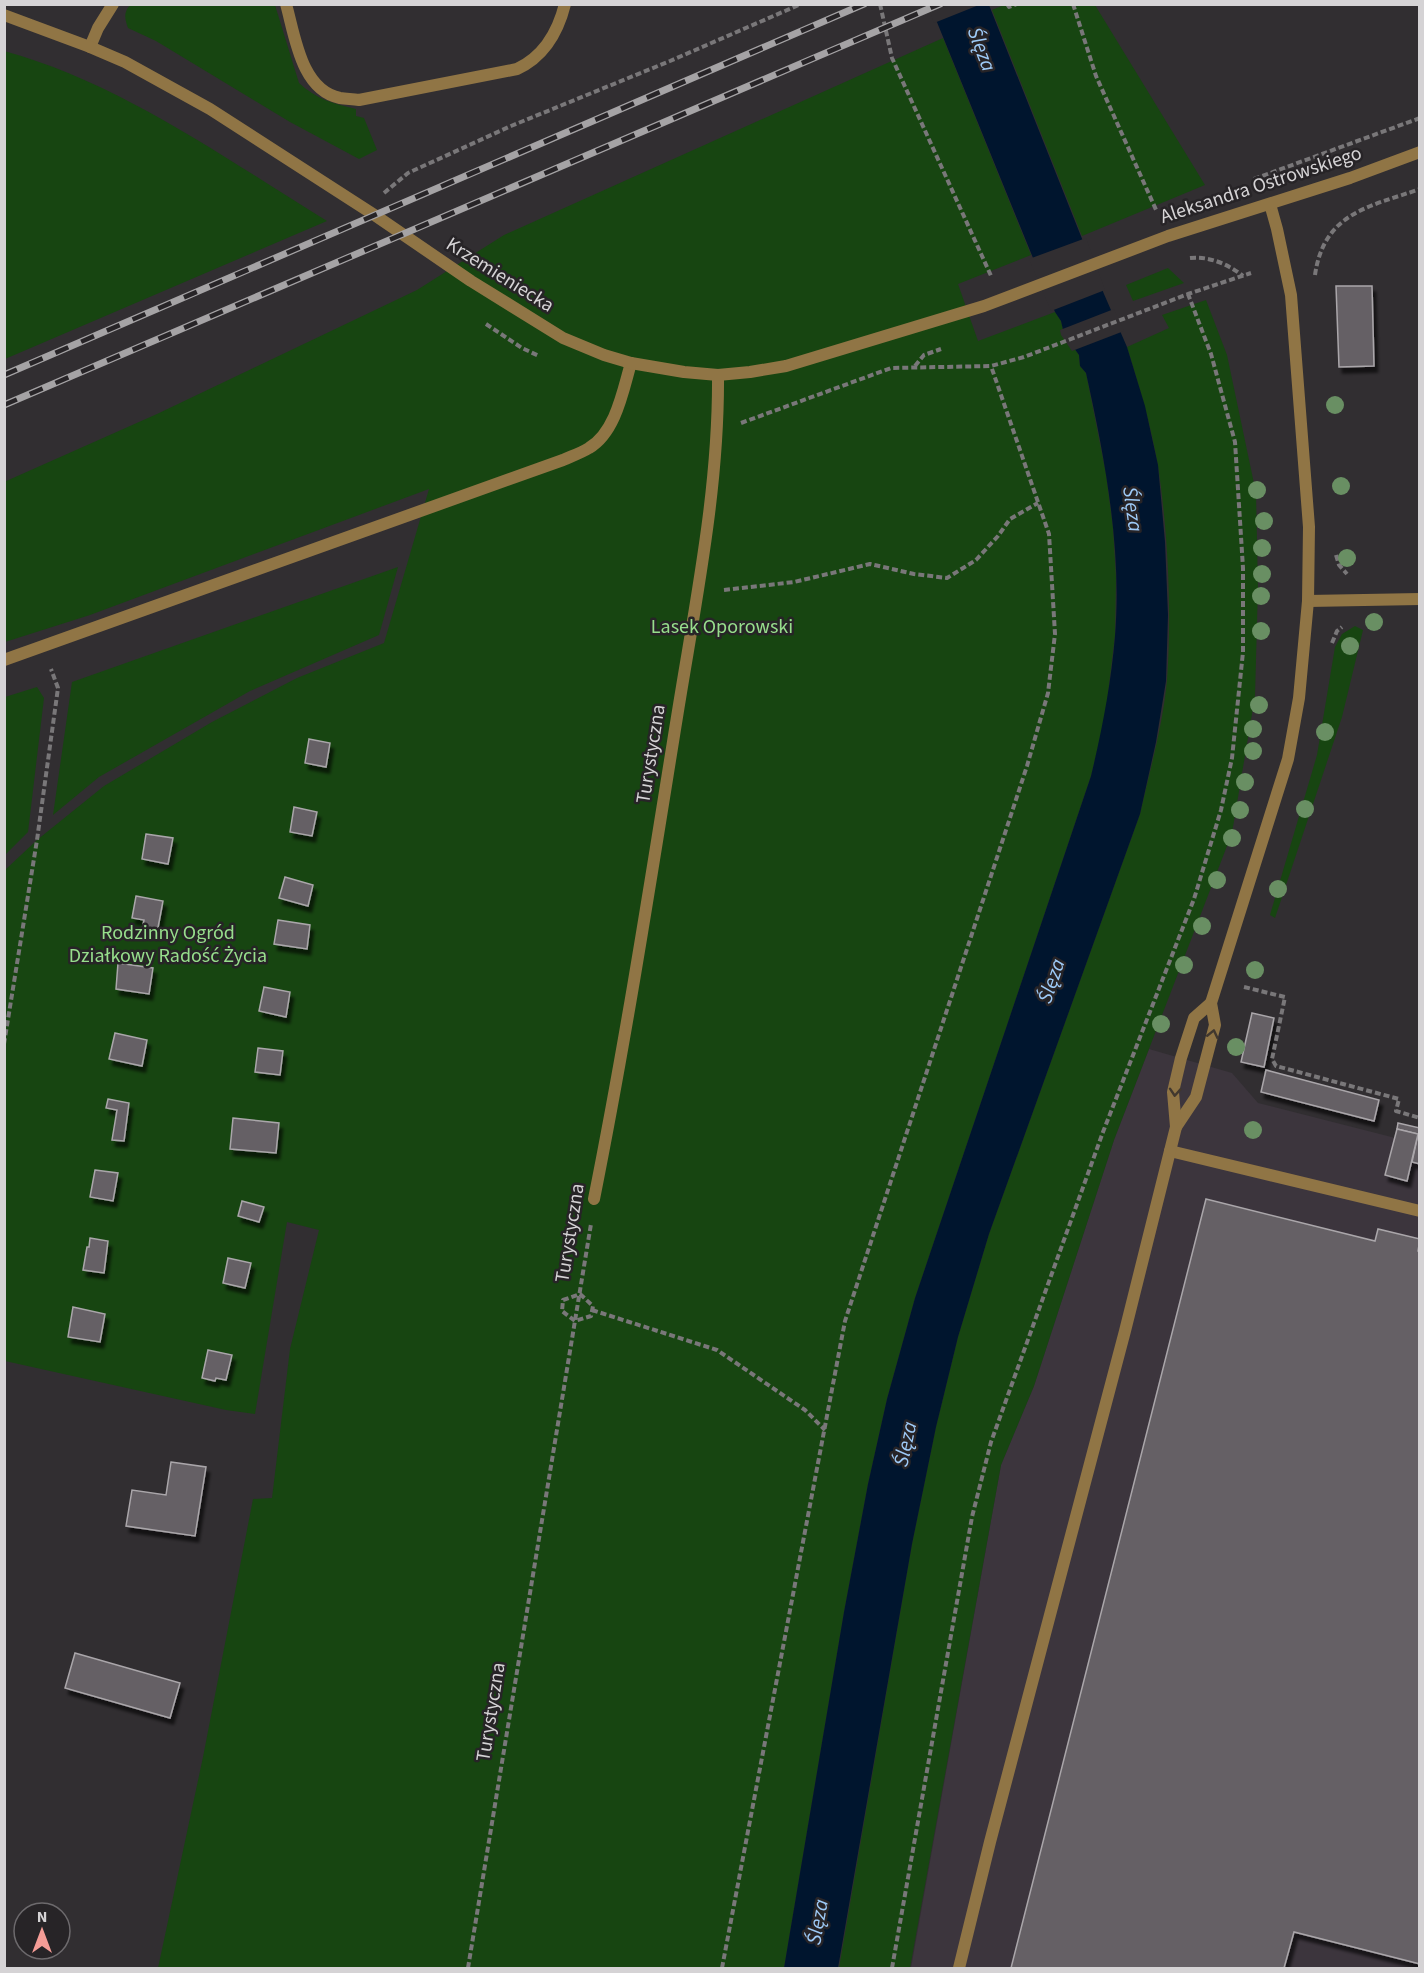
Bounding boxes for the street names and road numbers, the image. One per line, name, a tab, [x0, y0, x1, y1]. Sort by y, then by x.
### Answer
street label: Aleksandra Ostrowskiego	[1157, 139, 1365, 231]
street label: Krzemieniecka	[441, 231, 559, 319]
street label: Turystyczna	[629, 702, 673, 806]
street label: Turystyczna	[548, 1181, 592, 1285]
street label: Turystyczna	[469, 1660, 513, 1764]

